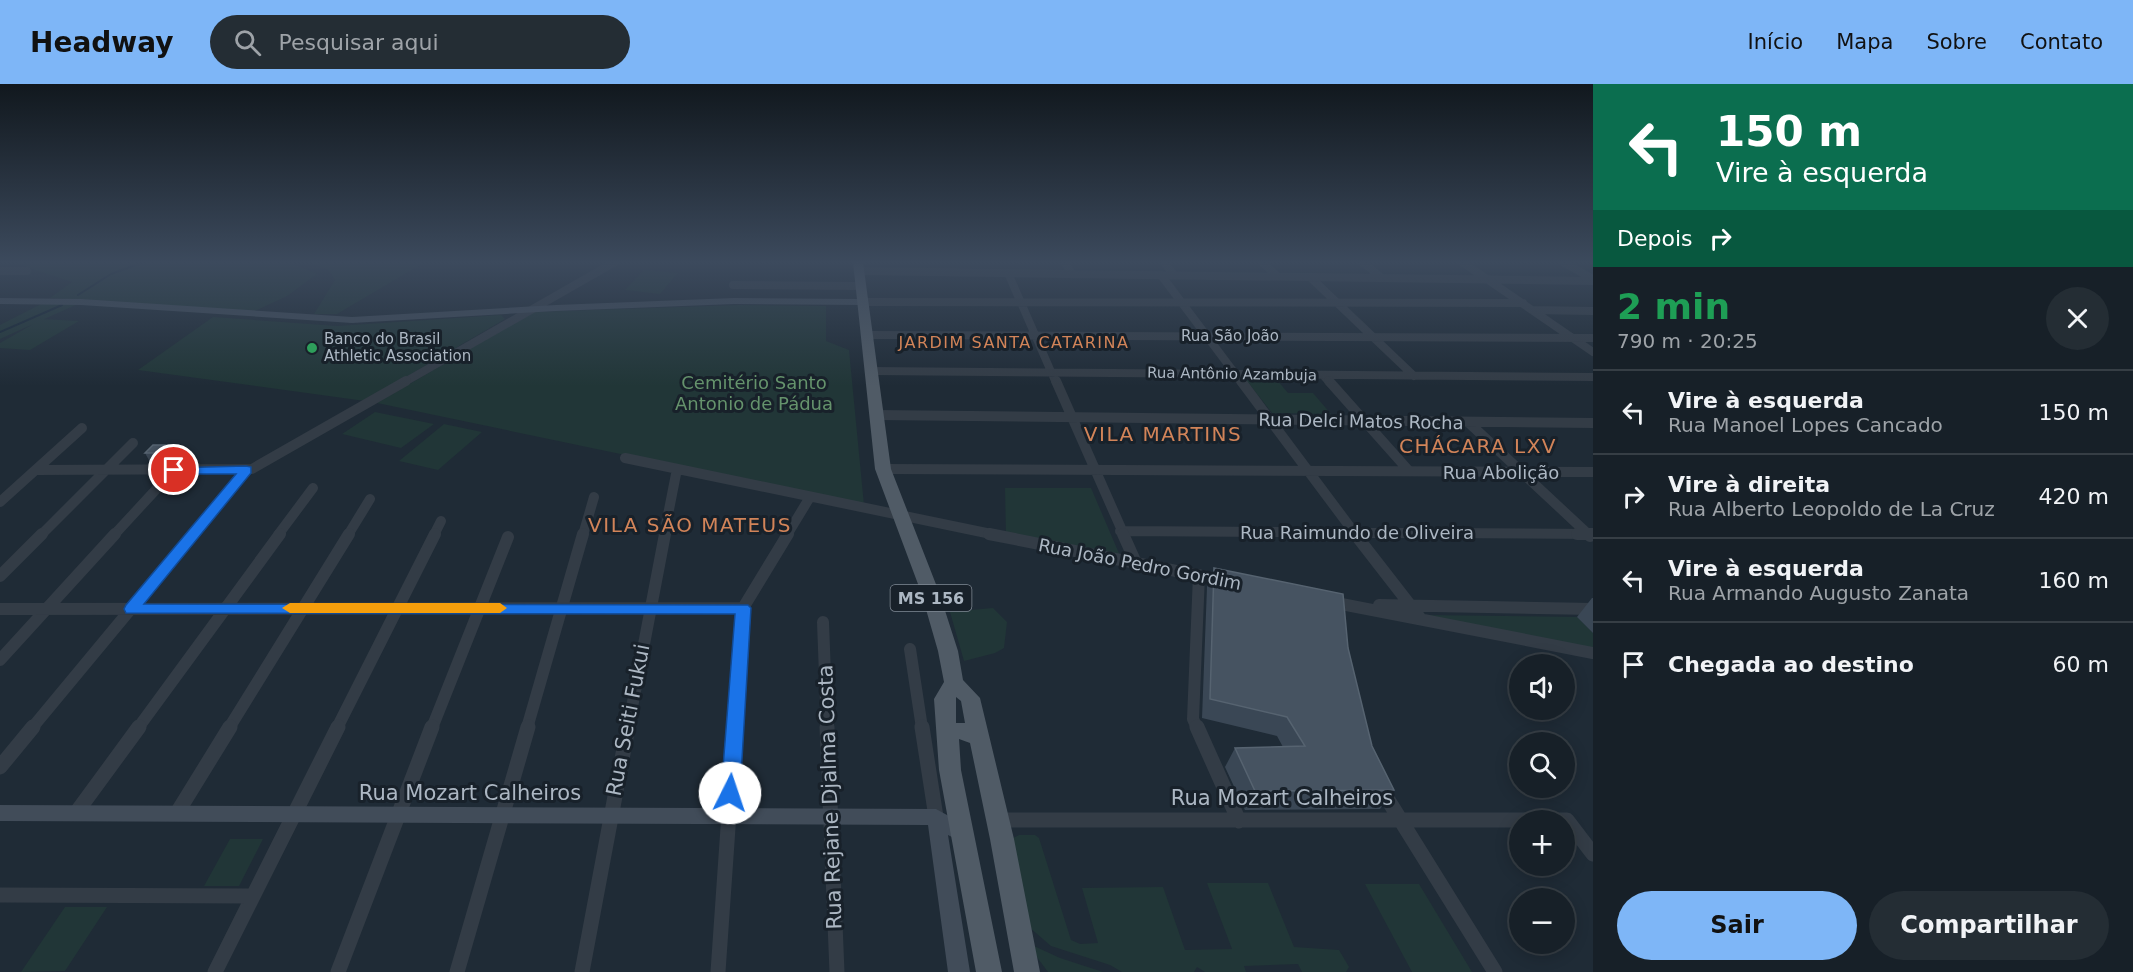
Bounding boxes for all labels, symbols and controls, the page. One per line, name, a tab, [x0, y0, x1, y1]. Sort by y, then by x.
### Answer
search box	[210, 15, 630, 69]
text: Headway	[30, 26, 174, 59]
icon: search	[231, 26, 264, 59]
text: Pesquisar aqui	[279, 30, 439, 55]
text: Início	[1748, 30, 1803, 54]
text: Mapa	[1836, 30, 1893, 54]
text: Sobre	[1926, 30, 1987, 54]
text: Contato	[2020, 30, 2103, 54]
text: 150 m	[1716, 107, 1862, 156]
icon: left	[1617, 108, 1695, 186]
text: Vire à esquerda	[1716, 157, 1928, 188]
icon: right	[1704, 222, 1737, 255]
text: Depois	[1617, 226, 1692, 251]
text: 2 min	[1617, 286, 1730, 327]
button: close	[2046, 287, 2109, 350]
street label: Rua São João	[1181, 327, 1279, 345]
text: 790 m · 20:25	[1617, 329, 1758, 353]
place label: Banco do Brasil Athletic Association	[324, 330, 471, 365]
district label: JARDIM SANTA CATARINA	[898, 333, 1129, 352]
marker: Banco do Brasil Athletic Association	[305, 341, 319, 355]
street label: Rua Antônio Azambuja	[1147, 364, 1317, 384]
park label: Cemitério Santo Antonio de Pádua	[675, 372, 833, 414]
text: Vire à esquerda	[1668, 388, 1864, 413]
icon: left	[1617, 396, 1650, 429]
text: 150 m	[2039, 400, 2109, 425]
street label: Rua Delci Matos Rocha	[1258, 409, 1464, 433]
text: Rua Manoel Lopes Cancado	[1668, 413, 1943, 437]
district label: VILA MARTINS	[1084, 422, 1242, 446]
district label: CHÁCARA LXV	[1399, 434, 1557, 458]
pin	[148, 444, 199, 495]
icon: arrive	[157, 453, 190, 486]
street label: Rua Abolição	[1443, 462, 1559, 483]
text: Vire à direita	[1668, 472, 1830, 497]
icon: right	[1617, 480, 1650, 513]
text: 420 m	[2039, 484, 2109, 509]
text: Rua Alberto Leopoldo de La Cruz	[1668, 497, 1995, 521]
district label: VILA SÃO MATEUS	[588, 513, 792, 537]
street label: Rua Raimundo de Oliveira	[1240, 522, 1474, 543]
street label: Rua João Pedro Gordim	[1037, 534, 1243, 594]
text: Vire à esquerda	[1668, 556, 1864, 581]
icon: left	[1617, 564, 1650, 597]
text: 160 m	[2039, 568, 2109, 593]
text: Rua Armando Augusto Zanata	[1668, 581, 1969, 605]
road number: MS 156	[890, 585, 972, 611]
street label: Rua Seiti Fukui	[602, 642, 654, 798]
icon: arrive	[1617, 648, 1650, 681]
text: Chegada ao destino	[1668, 652, 1914, 677]
text: 60 m	[2053, 652, 2109, 677]
map controls	[1509, 654, 1575, 954]
button: sound	[1509, 654, 1575, 720]
street label: Rua Rejane Djalma Costa	[813, 664, 847, 930]
button: search	[1509, 732, 1575, 798]
position arrow	[698, 761, 762, 825]
street label: Rua Mozart Calheiros	[359, 781, 581, 805]
street label: Rua Mozart Calheiros	[1171, 786, 1393, 810]
button: +	[1509, 810, 1575, 876]
button: −	[1509, 888, 1575, 954]
button: Sair	[1617, 891, 1857, 960]
button: Compartilhar	[1869, 891, 2109, 960]

